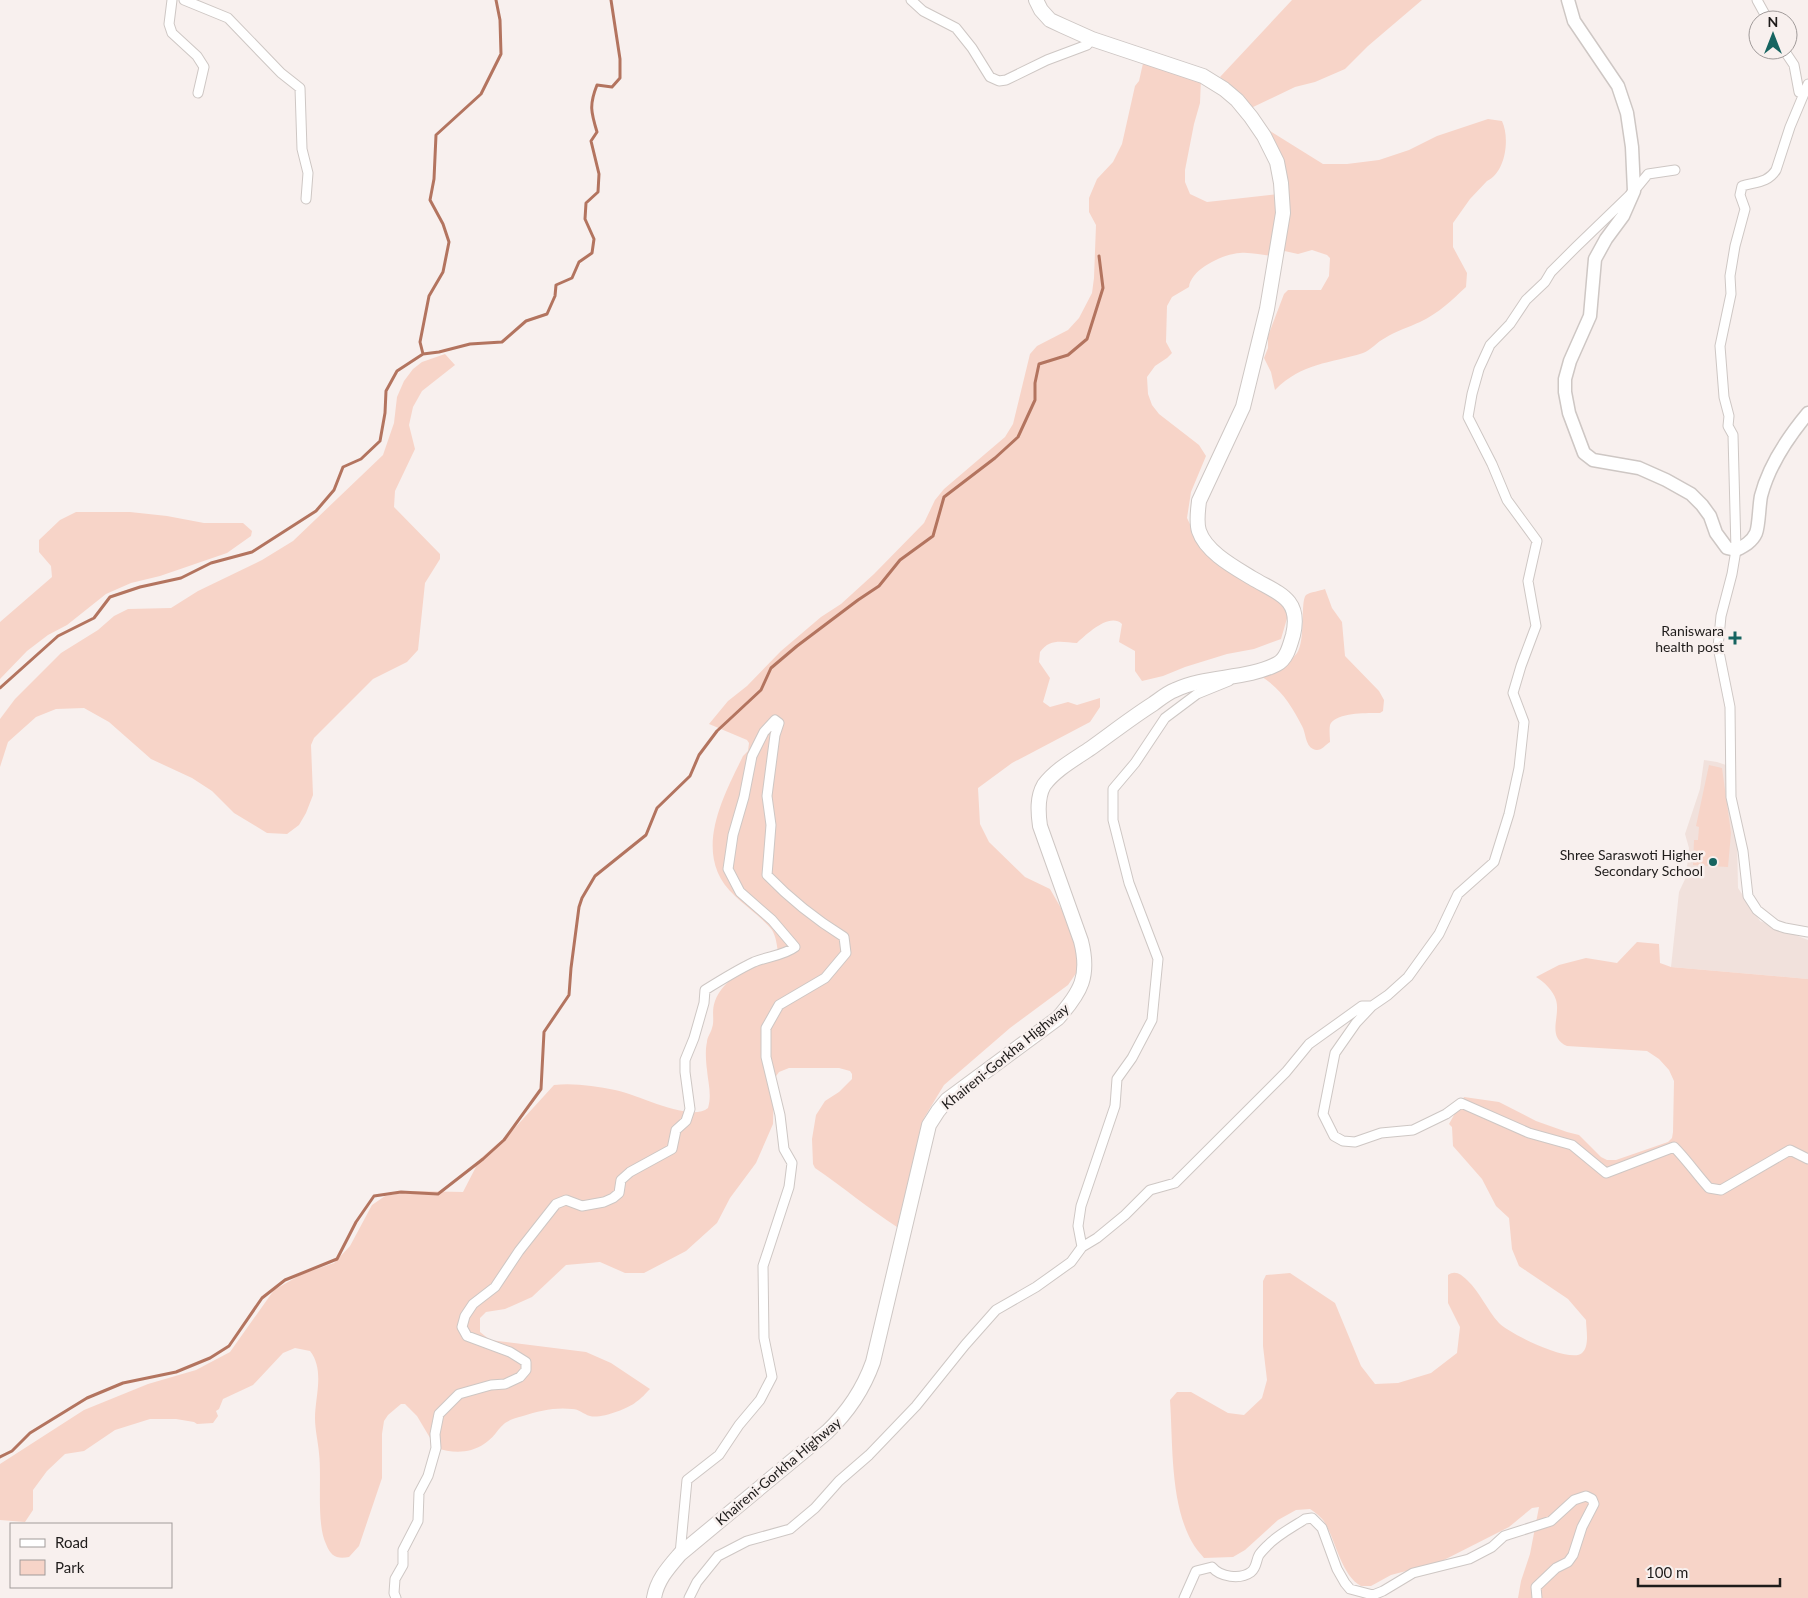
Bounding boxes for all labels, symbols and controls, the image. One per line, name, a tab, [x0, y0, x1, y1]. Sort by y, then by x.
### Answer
north arrow	[1748, 10, 1798, 60]
text: N	[1768, 13, 1778, 30]
place label: Raniswara health post	[1655, 622, 1724, 655]
marker: Raniswara health post	[1728, 631, 1742, 645]
place label: Shree Saraswoti Higher Secondary School	[1560, 846, 1703, 879]
marker: Shree Saraswoti Higher Secondary School	[1707, 856, 1719, 868]
street label: Khaireni-Gorkha Highway	[938, 999, 1073, 1112]
street label: Khaireni-Gorkha Highway	[712, 1413, 845, 1528]
legend	[10, 1523, 172, 1588]
text: Road	[55, 1533, 88, 1551]
scale bar	[1638, 1556, 1780, 1588]
text: Park	[55, 1558, 85, 1576]
text: 100 m	[1646, 1563, 1688, 1581]

